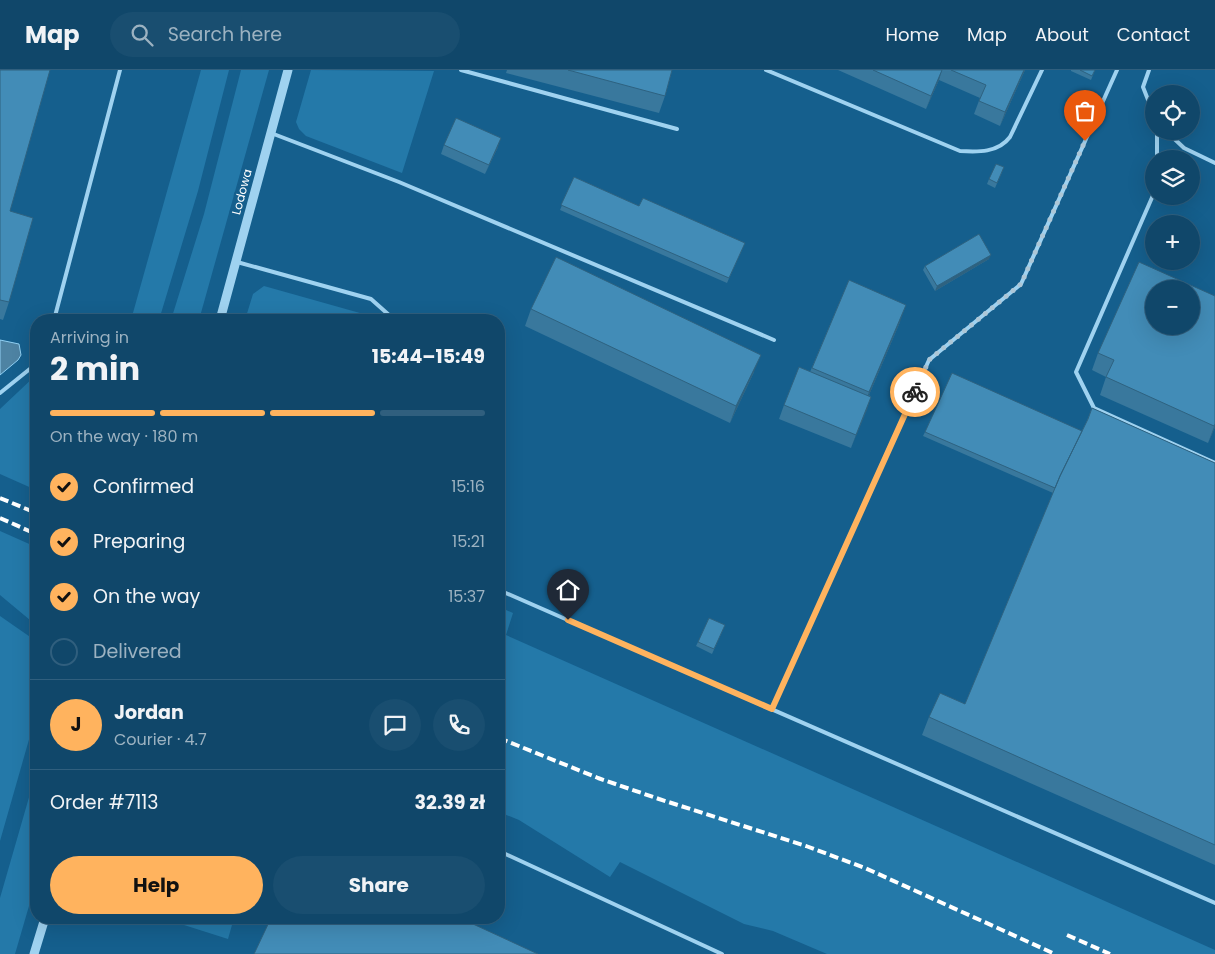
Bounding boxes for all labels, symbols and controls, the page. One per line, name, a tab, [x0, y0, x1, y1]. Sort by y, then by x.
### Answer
search box	[110, 12, 460, 57]
text: Map	[25, 18, 80, 51]
icon: search	[128, 21, 156, 49]
text: Search here	[168, 21, 282, 48]
text: Home	[885, 22, 939, 47]
text: Map	[967, 22, 1007, 47]
text: About	[1035, 22, 1089, 47]
text: Contact	[1117, 22, 1190, 47]
map controls	[1145, 85, 1200, 335]
button: locate	[1145, 85, 1200, 140]
pin	[1064, 90, 1106, 141]
icon: bag	[1071, 97, 1099, 125]
button: layers	[1145, 150, 1200, 205]
street label: Lodowa	[227, 167, 256, 217]
button: +	[1145, 215, 1200, 270]
button: −	[1145, 280, 1200, 335]
text: Arriving in	[50, 326, 129, 349]
text: 15:44–15:49	[372, 343, 485, 370]
text: 2 min	[50, 346, 140, 391]
courier	[890, 367, 940, 417]
icon: bike	[901, 378, 929, 406]
text: On the way · 180 m	[50, 425, 198, 448]
icon: check	[50, 473, 78, 501]
text: Confirmed	[93, 473, 194, 500]
text: 15:16	[451, 475, 485, 498]
icon: check	[50, 528, 78, 556]
text: Preparing	[93, 528, 185, 555]
text: 15:21	[452, 530, 485, 553]
pin	[547, 569, 589, 620]
icon: home	[554, 576, 582, 604]
icon: check	[50, 583, 78, 611]
text: On the way	[93, 583, 200, 610]
text: 15:37	[448, 585, 485, 608]
text: Delivered	[93, 638, 182, 665]
text: Jordan	[114, 699, 184, 726]
button: chat	[369, 699, 421, 751]
button: phone	[433, 699, 485, 751]
text: J	[71, 711, 81, 738]
text: Courier · 4.7	[114, 728, 207, 751]
text: Order #7113	[50, 789, 159, 816]
text: 32.39 zł	[415, 789, 485, 816]
button: Help	[50, 856, 263, 914]
button: Share	[273, 856, 485, 914]

